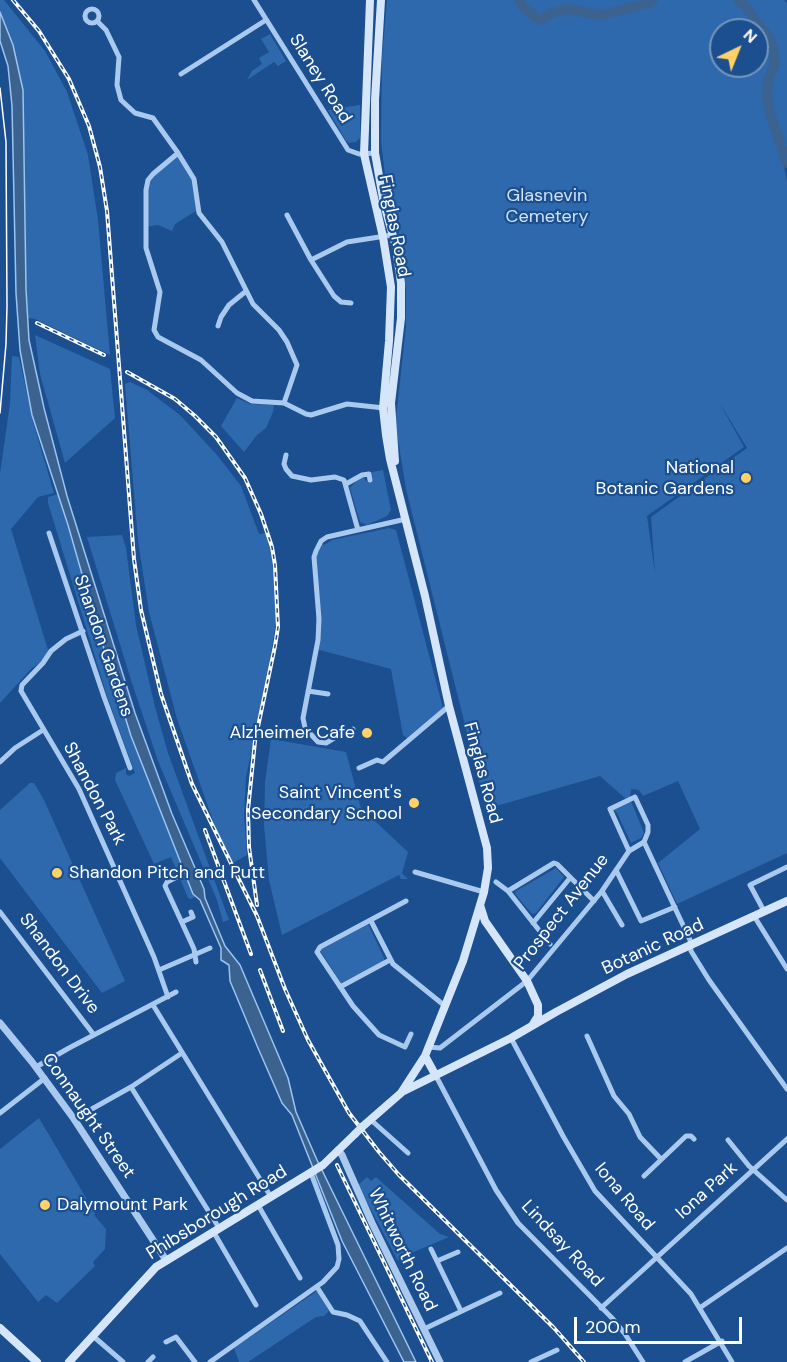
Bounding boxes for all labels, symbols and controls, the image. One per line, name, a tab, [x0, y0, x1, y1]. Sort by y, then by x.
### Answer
north arrow	[709, 18, 769, 78]
text: N	[739, 24, 762, 48]
street label: Slaney Road	[284, 30, 356, 128]
street label: Finglas Road	[373, 173, 415, 279]
park label: Glasnevin Cemetery	[506, 185, 588, 228]
place label: National Botanic Gardens	[596, 457, 734, 500]
marker: National Botanic Gardens	[739, 471, 753, 485]
street label: Shandon Gardens	[69, 572, 137, 720]
street label: Finglas Road	[458, 720, 506, 826]
place label: Alzheimer Cafe	[230, 722, 355, 744]
marker: Alzheimer Cafe	[360, 726, 374, 740]
street label: Shandon Park	[58, 739, 130, 849]
place label: Saint Vincent's Secondary School	[251, 782, 402, 824]
marker: Saint Vincent's Secondary School	[407, 796, 421, 810]
street label: Prospect Avenue	[510, 850, 614, 974]
place label: Shandon Pitch and Putt	[69, 862, 265, 884]
marker: Shandon Pitch and Putt	[50, 866, 64, 880]
street label: Shandon Drive	[14, 909, 104, 1019]
street label: Botanic Road	[599, 914, 707, 980]
street label: Connaught Street	[37, 1049, 139, 1183]
street label: Iona Park	[672, 1158, 742, 1224]
street label: Iona Road	[589, 1159, 659, 1235]
street label: Phibsborough Road	[143, 1161, 291, 1265]
street label: Whitworth Road	[363, 1185, 441, 1315]
place label: Dalymount Park	[57, 1194, 188, 1216]
street label: Lindsay Road	[516, 1196, 608, 1292]
marker: Dalymount Park	[38, 1198, 52, 1212]
scale bar	[577, 1305, 745, 1343]
text: 200 m	[585, 1315, 641, 1339]

